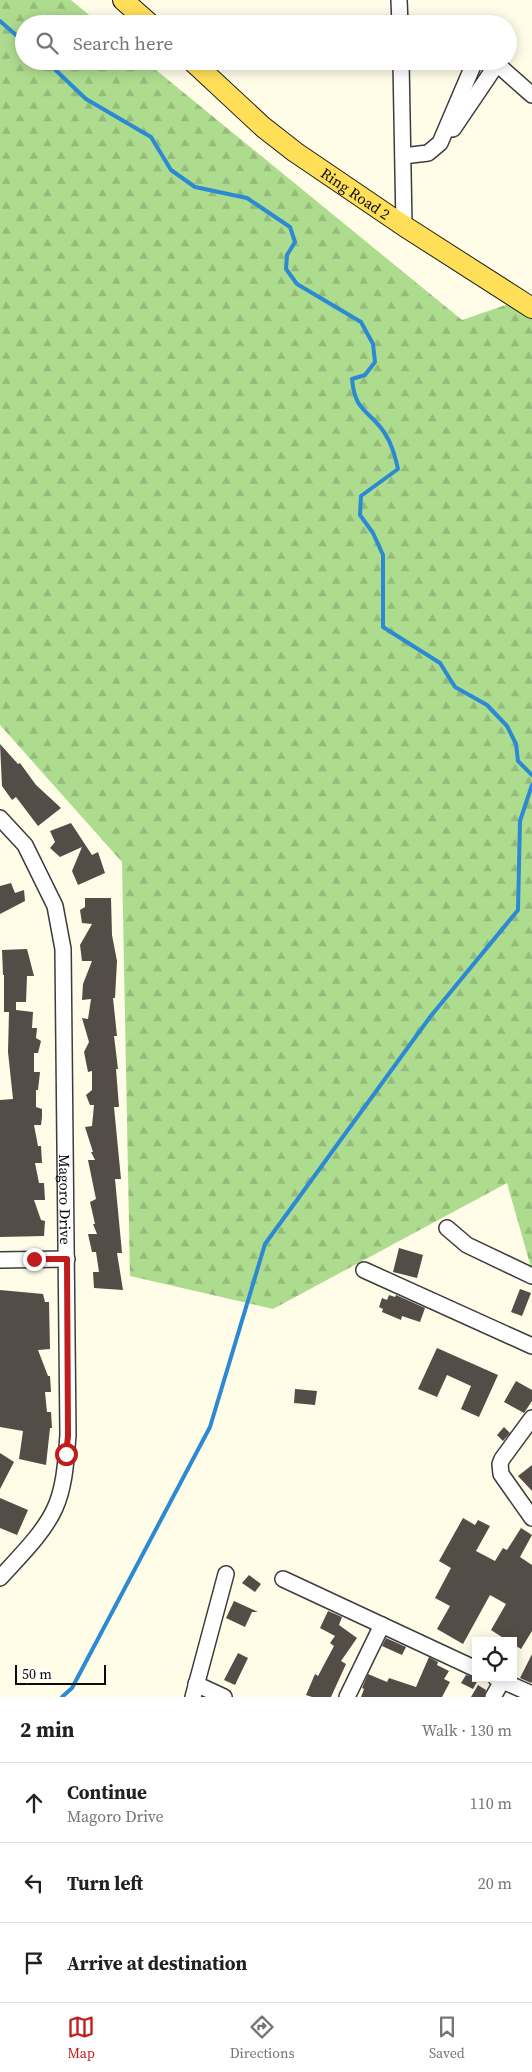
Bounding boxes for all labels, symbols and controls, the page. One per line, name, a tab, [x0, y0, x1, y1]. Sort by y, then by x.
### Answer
search box	[15, 15, 517, 70]
icon: search	[33, 29, 61, 57]
text: Search here	[73, 30, 173, 56]
street label: Ring Road 2	[317, 162, 395, 224]
street label: Magoro Drive	[55, 1154, 77, 1245]
route end	[23, 1248, 46, 1271]
route start	[55, 1443, 78, 1466]
map controls	[472, 1637, 517, 1682]
button: locate	[472, 1637, 517, 1682]
scale bar	[15, 1662, 106, 1685]
text: 50 m	[22, 1664, 52, 1684]
text: 2 min	[20, 1715, 75, 1744]
text: Walk · 130 m	[422, 1719, 512, 1741]
text: Continue	[67, 1779, 147, 1805]
icon: ahead	[20, 1789, 48, 1817]
text: 110 m	[470, 1792, 512, 1814]
text: Magoro Drive	[67, 1805, 164, 1827]
icon: left	[20, 1869, 48, 1897]
text: Turn left	[67, 1870, 143, 1896]
text: 20 m	[478, 1872, 512, 1894]
icon: arrive	[20, 1949, 48, 1977]
text: Arrive at destination	[67, 1950, 247, 1976]
tab: Map	[67, 2013, 95, 2063]
tab: Directions	[230, 2013, 294, 2063]
tab: Saved	[429, 2013, 465, 2063]

